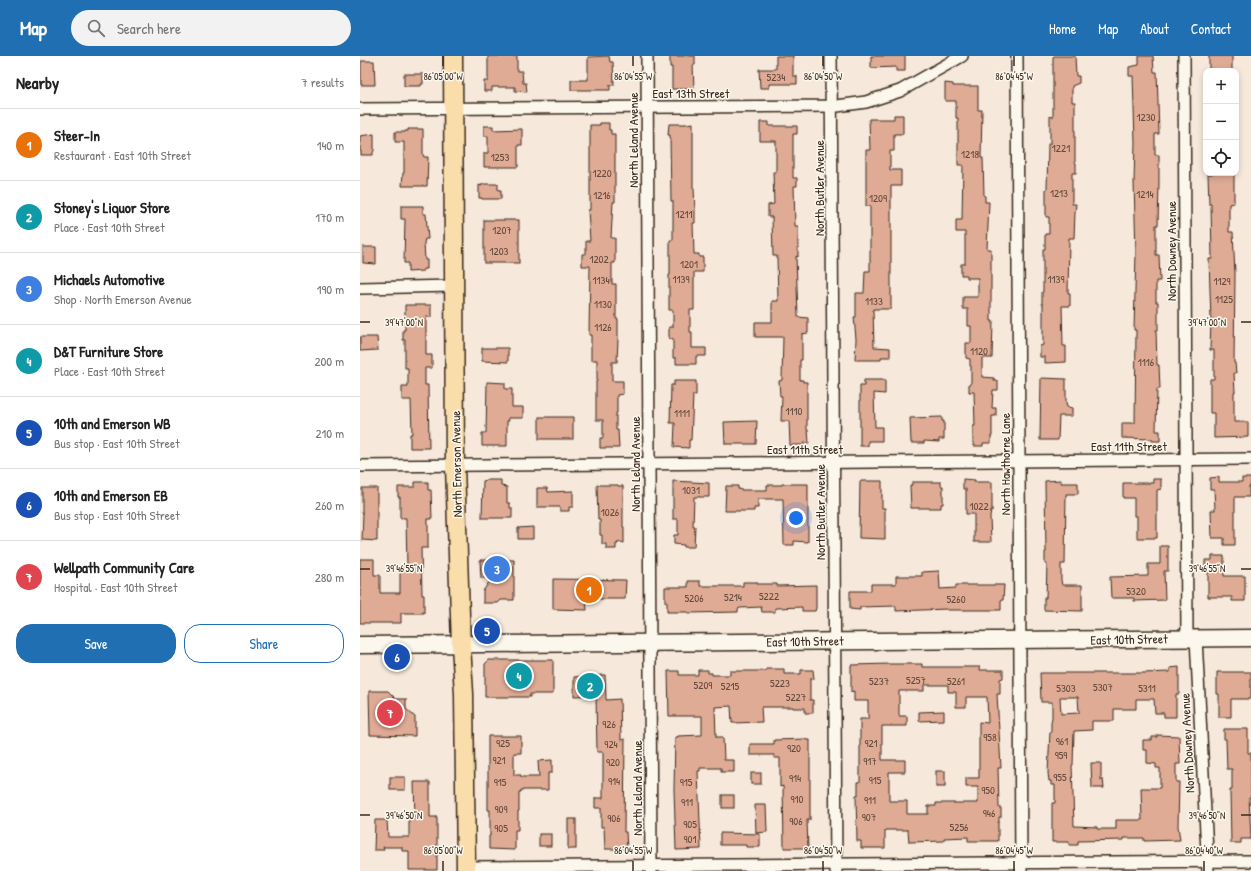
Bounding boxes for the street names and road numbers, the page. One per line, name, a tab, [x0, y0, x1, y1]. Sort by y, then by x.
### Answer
street label: East 13th Street	[652, 84, 730, 102]
street label: North Leland Avenue	[624, 92, 642, 188]
street label: North Butler Avenue	[810, 140, 828, 236]
street label: North Downey Avenue	[1162, 201, 1180, 301]
street label: North Emerson Avenue	[446, 410, 466, 518]
street label: North Hawthorne Lane	[996, 413, 1014, 515]
street label: North Leland Avenue	[626, 416, 644, 512]
street label: East 11th Street	[1091, 437, 1167, 455]
street label: East 11th Street	[767, 440, 843, 458]
street label: North Butler Avenue	[811, 464, 829, 560]
street label: East 10th Street	[1090, 629, 1168, 649]
street label: East 10th Street	[766, 631, 844, 651]
street label: North Downey Avenue	[1175, 693, 1199, 793]
street label: North Leland Avenue	[628, 740, 646, 836]

